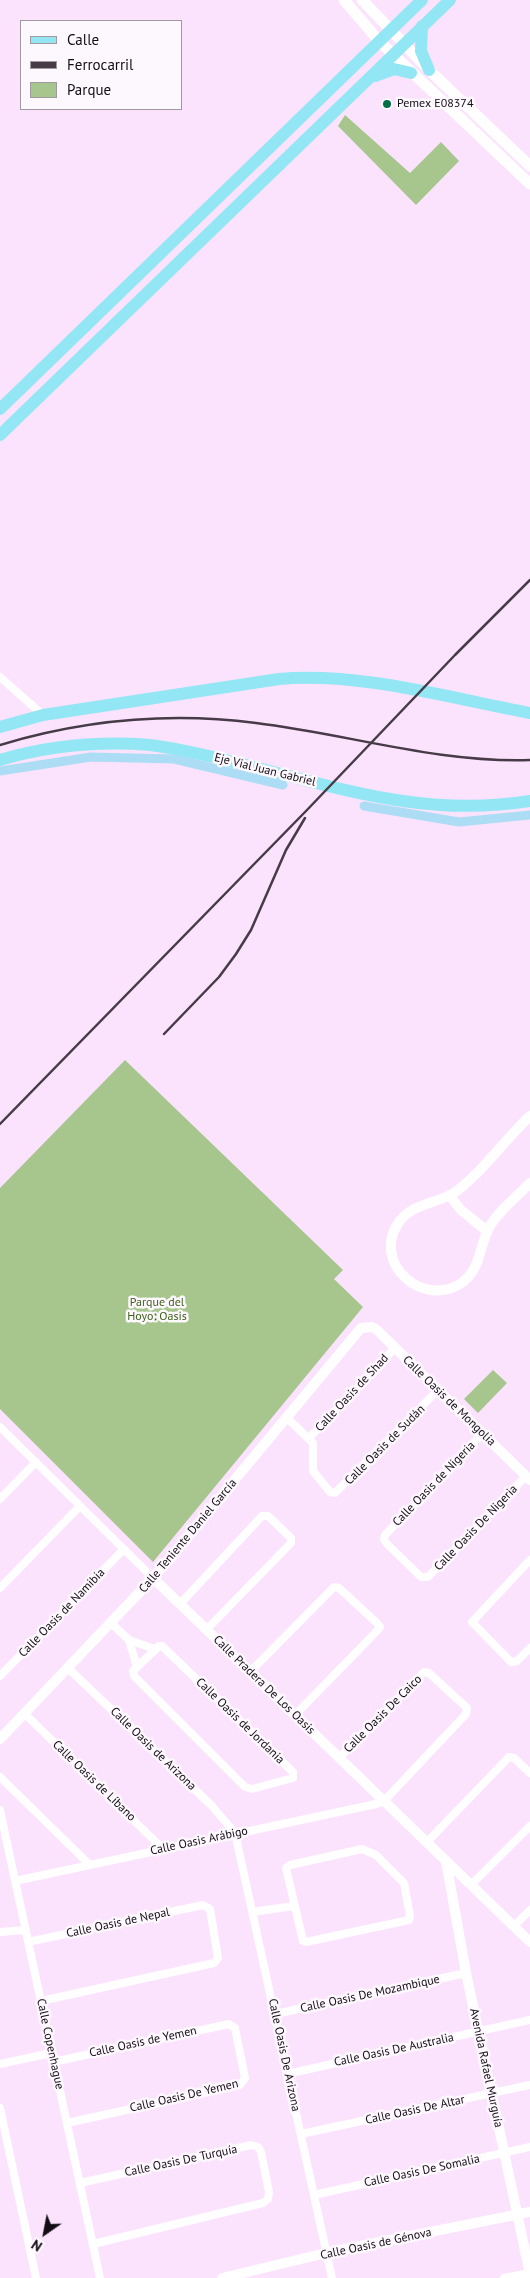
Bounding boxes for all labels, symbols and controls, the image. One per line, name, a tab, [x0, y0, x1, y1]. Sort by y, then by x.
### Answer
legend	[20, 20, 182, 110]
text: Calle	[67, 30, 99, 49]
text: Ferrocarril	[67, 55, 133, 74]
text: Parque	[67, 80, 111, 99]
place label: Pemex E08374	[397, 97, 473, 111]
marker: Pemex E08374	[381, 98, 393, 110]
street label: Eje Vial Juan Gabriel	[213, 750, 317, 790]
park label: Parque del Hoyo: Oasis	[127, 1296, 187, 1324]
street label: Calle Oasis de Shad	[312, 1351, 392, 1435]
street label: Calle Oasis de Mongolia	[400, 1353, 498, 1449]
street label: Calle Oasis de Sudán	[342, 1402, 428, 1488]
street label: Calle Oasis de Nigeria	[390, 1439, 478, 1529]
street label: Calle Teniente Daniel García	[136, 1476, 240, 1596]
street label: Calle Oasis De Nigeria	[431, 1482, 521, 1574]
street label: Calle Oasis de Namibia	[16, 1566, 108, 1660]
street label: Calle Pradera De Los Oasis	[210, 1633, 318, 1737]
street label: Calle Oasis De Caico	[341, 1672, 425, 1756]
street label: Calle Oasis de Jordania	[193, 1675, 287, 1767]
street label: Calle Oasis de Arizona	[107, 1704, 199, 1794]
street label: Calle Oasis de Líbano	[49, 1738, 139, 1824]
street label: Calle Oasis Arábigo	[149, 1824, 249, 1858]
street label: Calle Oasis de Nepal	[65, 1905, 171, 1941]
street label: Calle Oasis De Mozambique	[299, 1972, 441, 2016]
street label: Calle Copenhague	[33, 1997, 67, 2091]
street label: Calle Oasis De Arizona	[265, 1997, 303, 2113]
street label: Avenida Rafael Murguía	[466, 2007, 506, 2129]
street label: Calle Oasis de Yemen	[88, 2024, 198, 2060]
street label: Calle Oasis De Australia	[333, 2030, 455, 2070]
street label: Calle Oasis De Yemen	[128, 2077, 240, 2115]
street label: Calle Oasis De Altar	[364, 2092, 466, 2128]
street label: Calle Oasis De Turquía	[123, 2142, 239, 2180]
street label: Calle Oasis De Somalia	[363, 2152, 481, 2190]
north arrow	[20, 2208, 70, 2258]
street label: Calle Oasis de Génova	[319, 2225, 433, 2263]
text: N	[28, 2236, 46, 2256]

